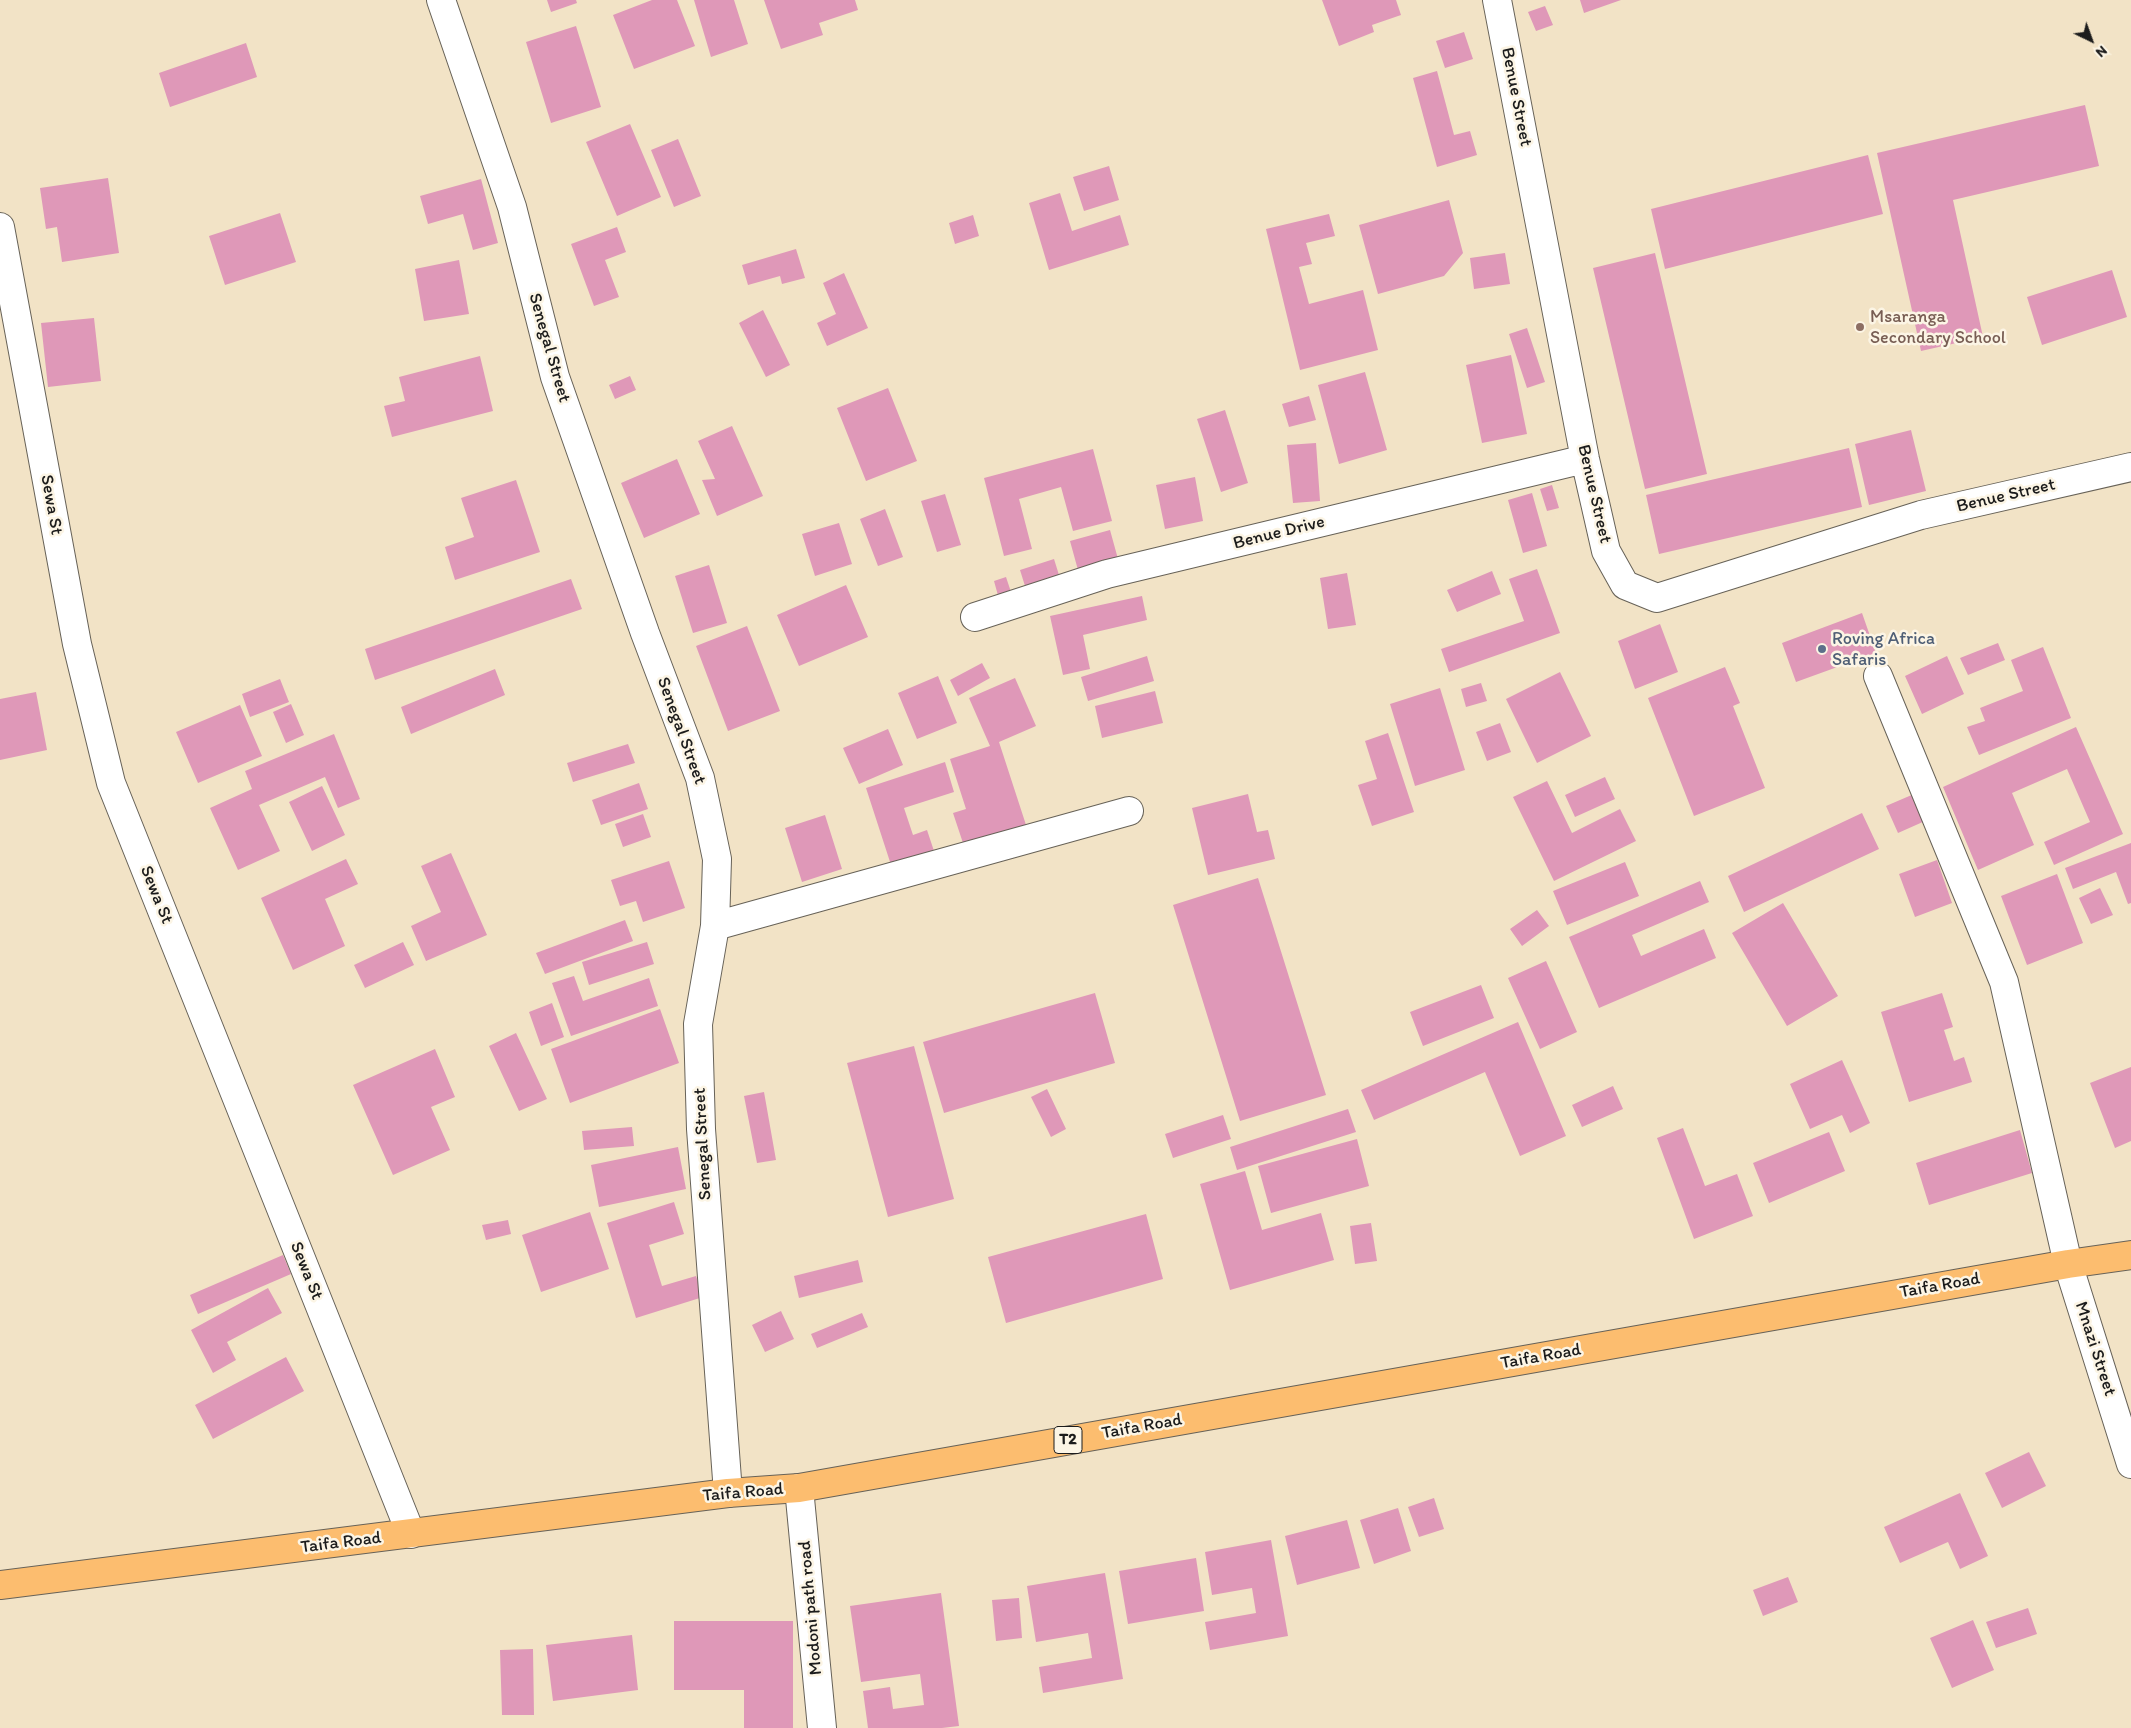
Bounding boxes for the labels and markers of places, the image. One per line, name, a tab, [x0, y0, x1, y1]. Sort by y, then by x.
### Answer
place label: Msaranga Secondary School	[1870, 306, 2006, 348]
marker: Msaranga Secondary School	[1854, 321, 1866, 333]
place label: Roving Africa Safaris	[1832, 628, 1935, 670]
marker: Roving Africa Safaris	[1816, 643, 1828, 655]

